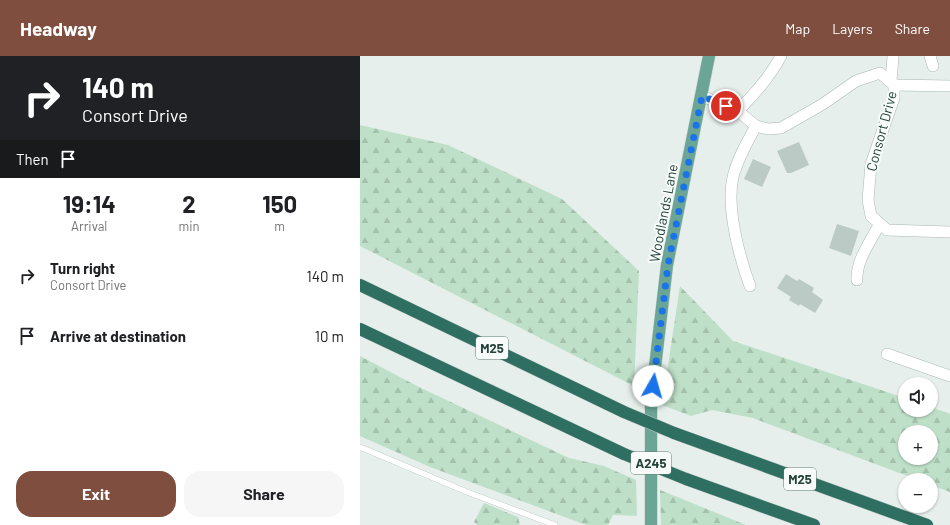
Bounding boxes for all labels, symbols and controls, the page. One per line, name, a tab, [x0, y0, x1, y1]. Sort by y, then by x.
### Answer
text: Headway	[20, 17, 97, 40]
text: Map	[785, 20, 810, 37]
text: Layers	[832, 20, 873, 37]
text: Share	[895, 20, 930, 37]
text: 140 m	[82, 70, 154, 104]
icon: right	[16, 72, 68, 124]
pin	[709, 89, 743, 123]
street label: Consort Drive	[862, 89, 900, 173]
icon: arrive	[715, 95, 737, 117]
text: Consort Drive	[82, 104, 188, 126]
icon: arrive	[57, 148, 79, 170]
text: Then	[16, 150, 49, 168]
street label: Woodlands Lane	[645, 163, 681, 263]
text: 19:14	[63, 189, 116, 218]
text: 2	[182, 189, 196, 218]
text: 150	[262, 189, 297, 218]
text: Arrival	[71, 218, 107, 234]
text: min	[178, 218, 199, 234]
text: m	[274, 218, 285, 234]
text: Turn right	[50, 259, 115, 277]
icon: right	[16, 265, 38, 287]
text: 140 m	[307, 267, 344, 285]
text: Consort Drive	[50, 277, 127, 293]
icon: arrive	[16, 325, 38, 347]
text: Arrive at destination	[50, 327, 186, 345]
text: 10 m	[315, 327, 344, 345]
road number: M25	[476, 337, 508, 359]
position arrow	[632, 365, 674, 407]
map controls	[898, 377, 938, 513]
button: sound	[898, 377, 938, 417]
button: +	[898, 425, 938, 465]
road number: A245	[631, 452, 671, 474]
road number: M25	[784, 468, 816, 490]
button: Exit	[16, 471, 176, 517]
button: Share	[184, 471, 344, 517]
button: −	[898, 473, 938, 513]

